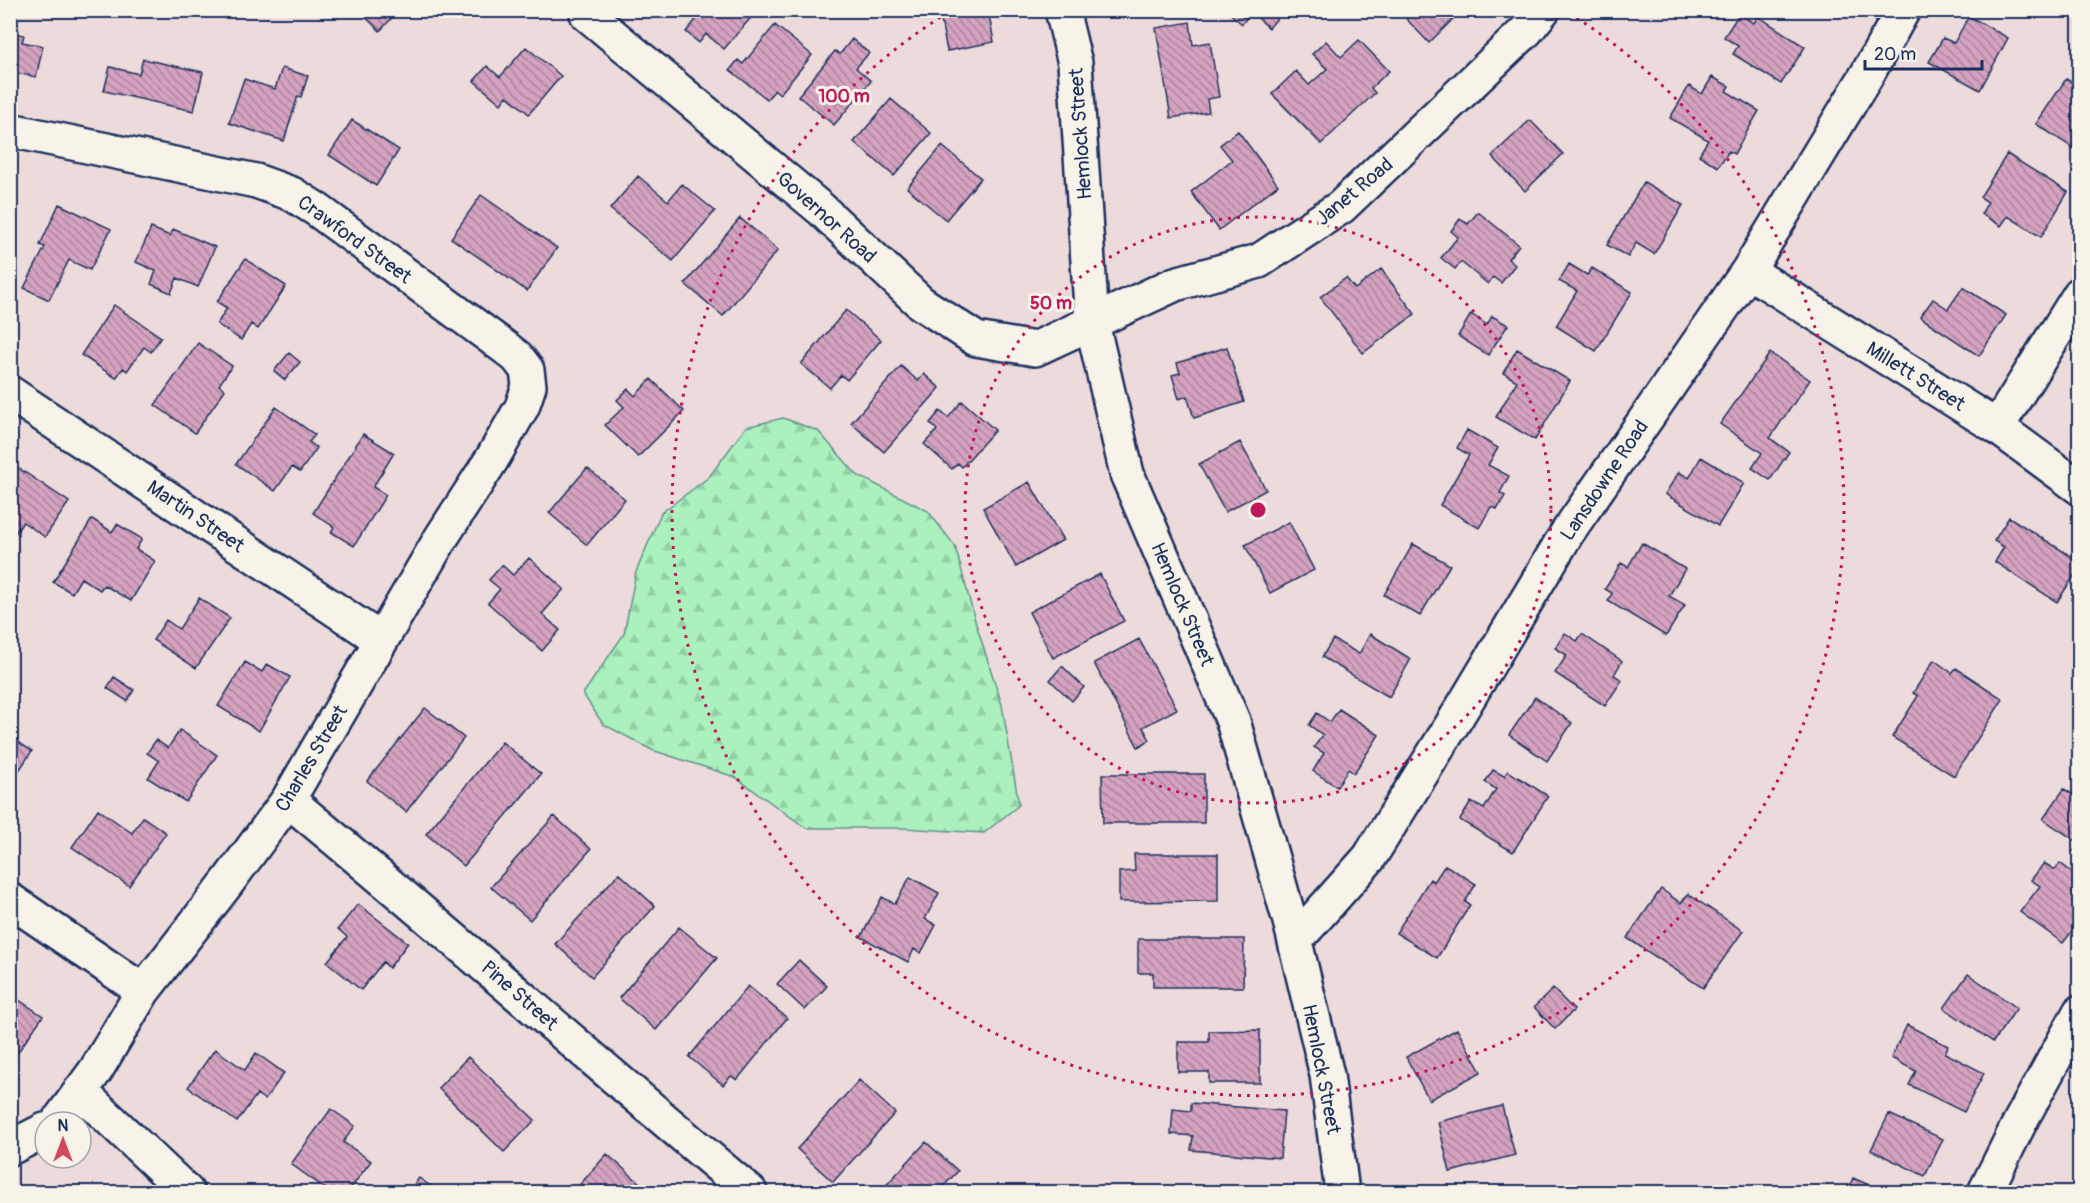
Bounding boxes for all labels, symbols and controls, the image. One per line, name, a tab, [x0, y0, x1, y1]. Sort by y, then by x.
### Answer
scale bar	[1865, 33, 1982, 71]
text: 20 m	[1874, 43, 1916, 66]
street label: Hemlock Street	[1063, 66, 1098, 201]
text: 100 m	[818, 85, 870, 108]
street label: Janet Road	[1311, 152, 1398, 231]
street label: Governor Road	[772, 166, 882, 269]
street label: Crawford Street	[293, 190, 417, 290]
text: 50 m	[1030, 292, 1072, 315]
street label: Millett Street	[1862, 336, 1971, 417]
street label: Lansdowne Road	[1555, 415, 1654, 545]
street label: Martin Street	[142, 475, 250, 559]
centre of rings	[1248, 500, 1268, 520]
street label: Hemlock Street	[1145, 539, 1220, 671]
street label: Charles Street	[270, 699, 354, 816]
street label: Pine Street	[476, 955, 564, 1036]
street label: Hemlock Street	[1297, 1002, 1347, 1137]
north arrow	[33, 1110, 93, 1170]
text: N	[58, 1116, 69, 1136]

